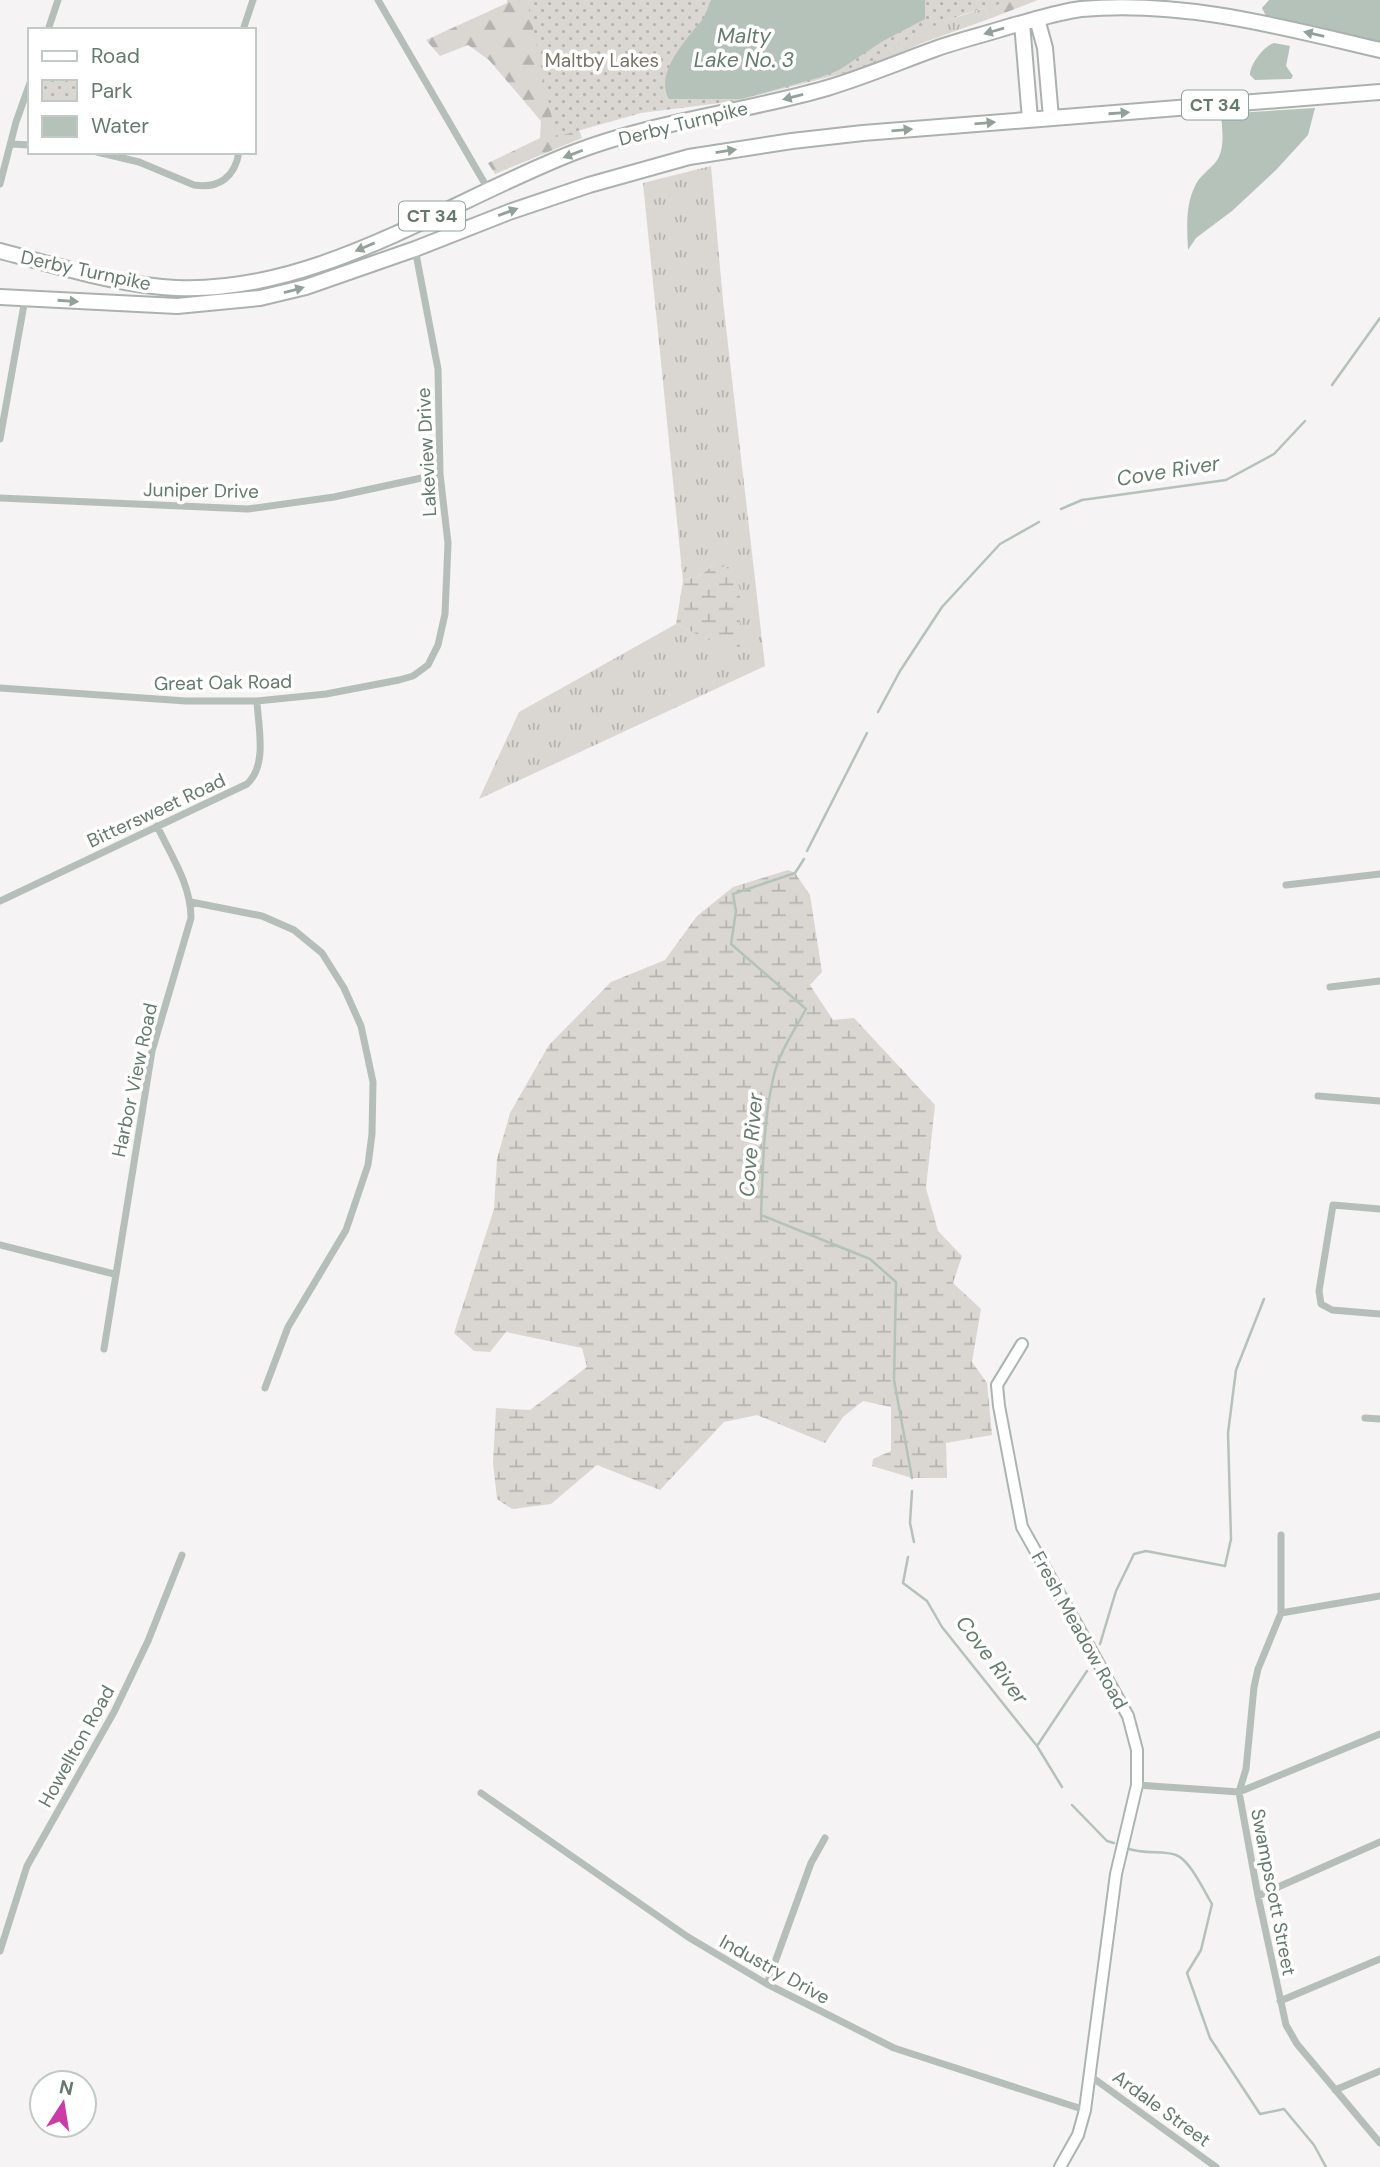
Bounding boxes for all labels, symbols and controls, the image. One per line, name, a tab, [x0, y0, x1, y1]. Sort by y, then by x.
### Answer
water label: Malty Lake No. 3	[694, 22, 794, 74]
one-way arrow	[983, 27, 1004, 37]
legend	[28, 28, 256, 154]
one-way arrow	[1302, 28, 1324, 39]
text: Road	[91, 42, 140, 70]
park label: Maltby Lakes	[545, 48, 659, 73]
text: Park	[91, 77, 133, 105]
road number: CT 34	[1182, 90, 1248, 120]
one-way arrow	[781, 92, 803, 103]
street label: Derby Turnpike	[616, 95, 750, 152]
one-way arrow	[1108, 107, 1130, 118]
text: Water	[91, 112, 149, 140]
one-way arrow	[975, 117, 997, 128]
one-way arrow	[891, 124, 913, 135]
one-way arrow	[716, 145, 738, 156]
one-way arrow	[562, 148, 583, 159]
road number: CT 34	[399, 202, 465, 230]
one-way arrow	[497, 207, 518, 218]
one-way arrow	[354, 241, 375, 252]
street label: Derby Turnpike	[19, 245, 153, 296]
one-way arrow	[283, 284, 305, 295]
one-way arrow	[57, 296, 79, 307]
street label: Lakeview Drive	[411, 387, 442, 517]
water label: Cove River	[1114, 449, 1223, 493]
street label: Juniper Drive	[143, 477, 259, 504]
street label: Great Oak Road	[154, 669, 292, 696]
street label: Bittersweet Road	[83, 767, 229, 853]
street label: Harbor View Road	[106, 1001, 163, 1160]
water label: Cove River	[733, 1091, 770, 1198]
street label: Fresh Meadow Road	[1026, 1547, 1133, 1714]
water label: Cove River	[949, 1610, 1035, 1711]
street label: Howellton Road	[33, 1681, 120, 1812]
street label: Swampscott Street	[1245, 1807, 1302, 1978]
street label: Industry Drive	[715, 1929, 834, 2010]
street label: Ardale Street	[1108, 2064, 1216, 2152]
north arrow	[28, 2069, 98, 2139]
text: N	[57, 2074, 76, 2102]

